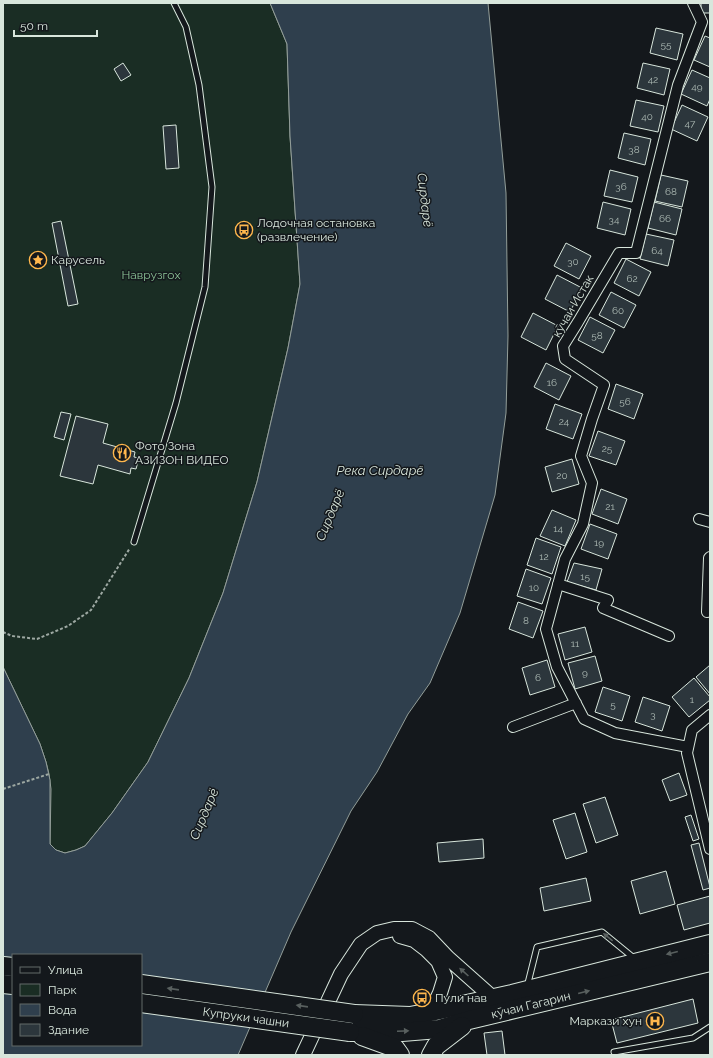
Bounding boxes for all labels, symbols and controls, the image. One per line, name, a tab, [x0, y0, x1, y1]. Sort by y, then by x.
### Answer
scale bar	[14, 12, 97, 38]
text: 50 m	[20, 19, 48, 33]
house number: 55	[661, 39, 672, 50]
house number: 42	[648, 74, 658, 85]
house number: 49	[691, 81, 703, 92]
house number: 40	[641, 111, 653, 122]
house number: 47	[685, 118, 696, 129]
house number: 38	[628, 144, 640, 155]
water label: Сирдарё	[414, 172, 436, 228]
house number: 36	[615, 181, 627, 192]
house number: 68	[665, 186, 677, 197]
house number: 66	[659, 213, 671, 224]
house number: 34	[609, 214, 620, 225]
place label: Лодочная остановка (развлечение)	[257, 216, 375, 244]
bus stop icon: Лодочная остановка (развлечение)	[234, 220, 254, 240]
house number: 64	[651, 245, 663, 256]
place icon: Карусель	[28, 250, 48, 270]
place label: Карусель	[51, 253, 105, 267]
house number: 30	[567, 256, 579, 267]
park label: Наврузгох	[121, 268, 181, 282]
street label: кӯчаи Истак	[549, 272, 597, 340]
house number: 62	[626, 273, 638, 284]
house number: 60	[612, 305, 624, 316]
house number: 58	[591, 330, 603, 341]
house number: 16	[547, 377, 557, 388]
house number: 56	[619, 396, 631, 407]
house number: 24	[559, 416, 570, 427]
place label: Фото Зона АЗИЗОН ВИДЕО	[135, 439, 228, 467]
restaurant icon: Фото Зона АЗИЗОН ВИДЕО	[112, 443, 132, 463]
house number: 25	[602, 443, 613, 454]
water label: Река Сирдарё	[336, 463, 424, 478]
house number: 20	[556, 470, 568, 481]
water label: Сирдарё	[312, 487, 348, 543]
house number: 21	[605, 501, 615, 512]
house number: 14	[553, 523, 563, 534]
house number: 19	[594, 537, 604, 548]
house number: 12	[539, 551, 549, 562]
house number: 15	[580, 571, 590, 582]
house number: 10	[529, 582, 539, 593]
house number: 8	[523, 615, 529, 626]
house number: 11	[571, 638, 580, 649]
house number: 9	[582, 667, 588, 678]
house number: 6	[535, 672, 541, 683]
house number: 1	[690, 694, 695, 705]
house number: 5	[610, 699, 616, 710]
house number: 3	[650, 709, 656, 720]
water label: Сирдарё	[186, 786, 222, 842]
one-way arrow	[603, 933, 614, 941]
one-way arrow	[666, 951, 678, 957]
legend	[12, 954, 142, 1046]
text: Улица	[48, 963, 83, 977]
one-way arrow	[459, 968, 469, 977]
text: Парк	[48, 983, 77, 997]
one-way arrow	[167, 986, 179, 992]
bus stop icon: Пули нав	[412, 988, 432, 1008]
street label: кӯчаи Гагарин	[490, 989, 572, 1021]
one-way arrow	[578, 989, 591, 995]
place label: Пули нав	[435, 991, 487, 1005]
text: Вода	[48, 1003, 77, 1017]
one-way arrow	[296, 1003, 308, 1010]
street label: Купруки чашни	[202, 1005, 290, 1030]
hospital icon: Маркази хун	[645, 1011, 665, 1031]
place label: Маркази хун	[570, 1014, 642, 1028]
text: Здание	[48, 1023, 89, 1037]
one-way arrow	[397, 1028, 409, 1035]

